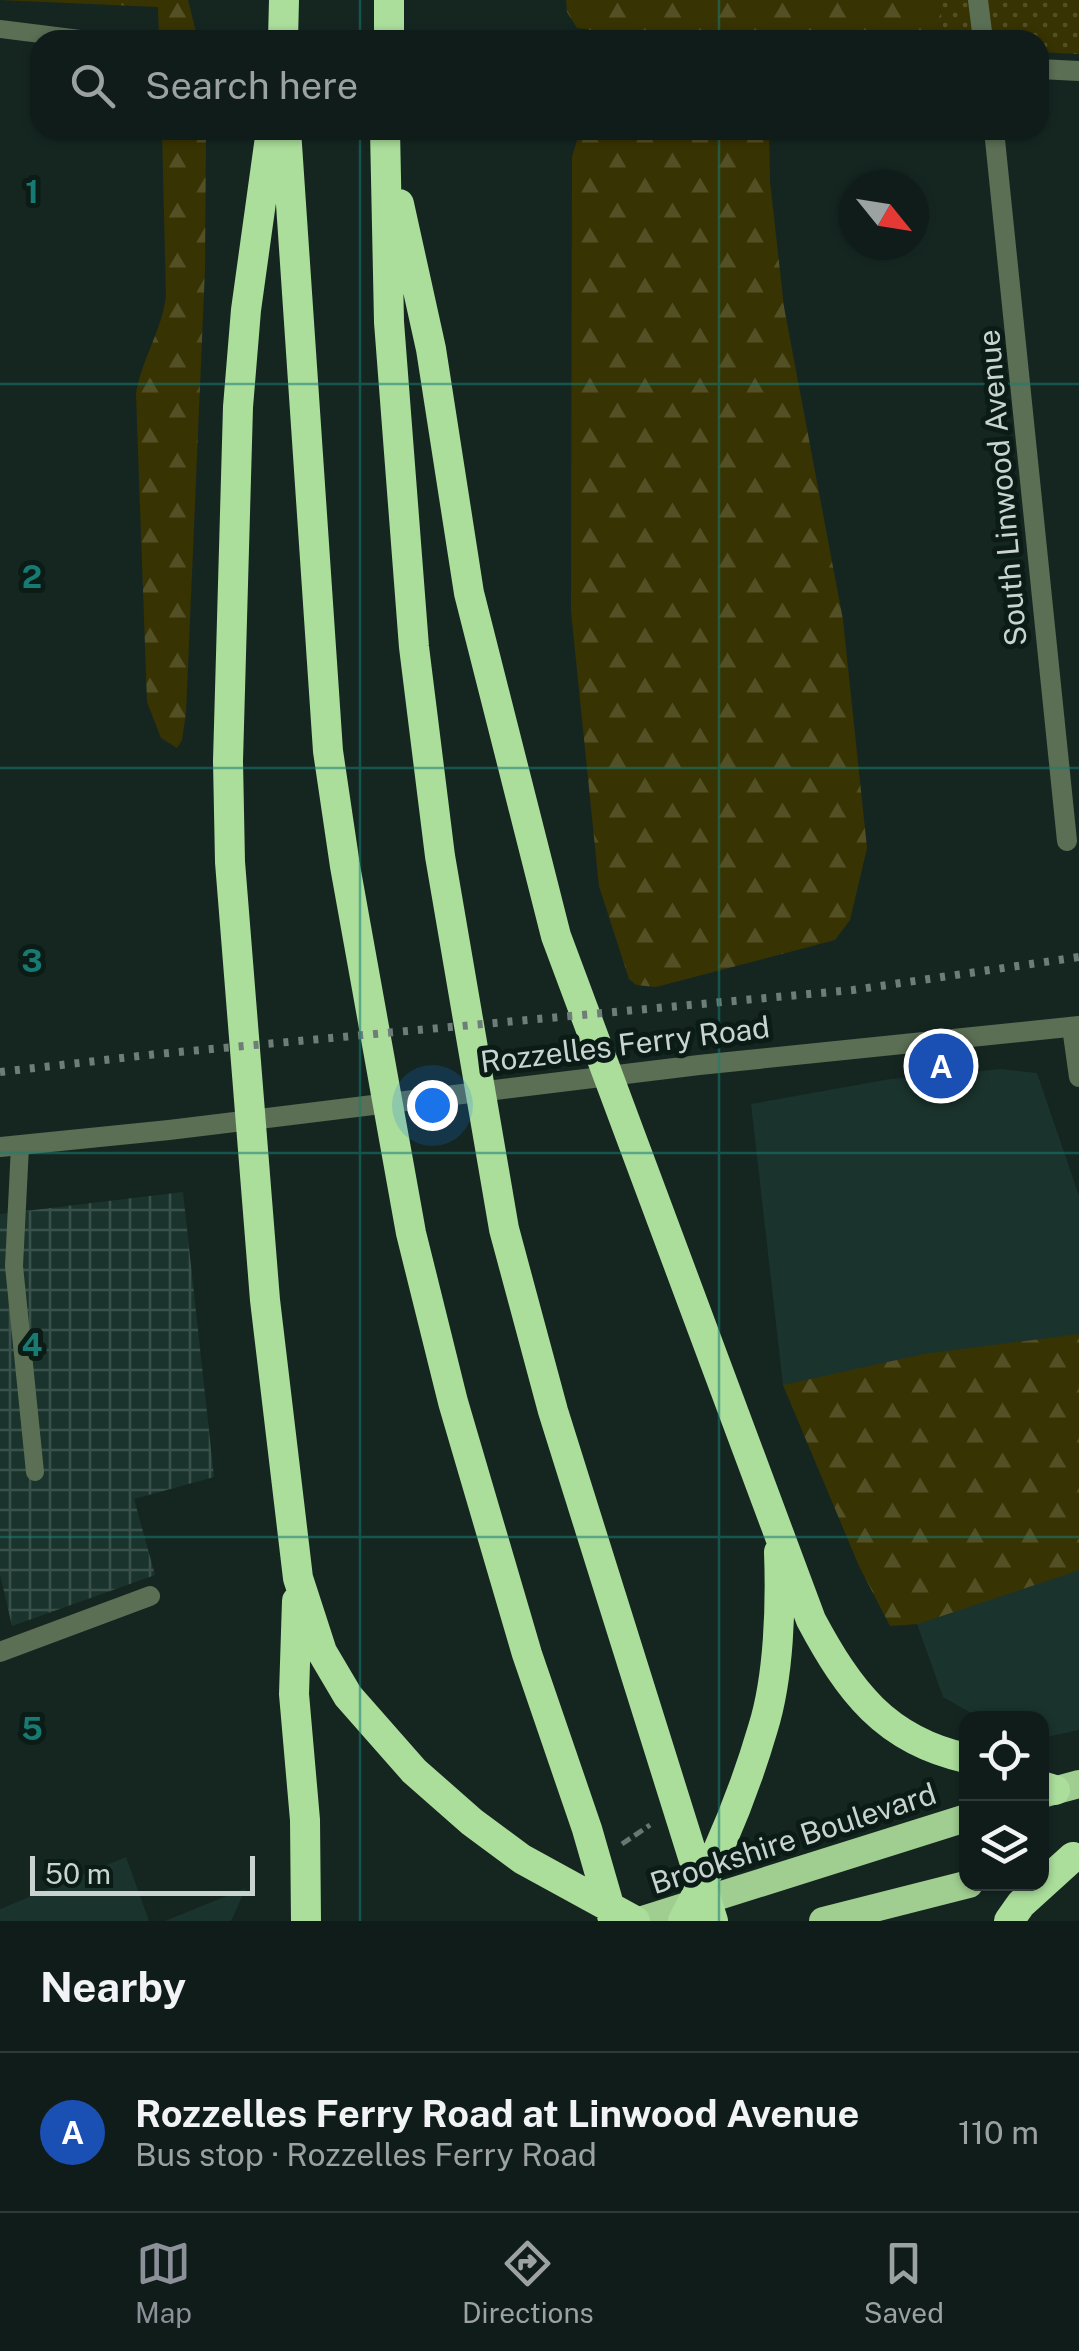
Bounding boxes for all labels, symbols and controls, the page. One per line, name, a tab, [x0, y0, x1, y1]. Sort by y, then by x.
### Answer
search box	[30, 30, 1049, 140]
icon: search	[65, 58, 120, 113]
text: Search here	[145, 63, 358, 108]
north arrow	[839, 170, 929, 260]
text: 1	[25, 173, 39, 210]
street label: South Linwood Avenue	[970, 328, 1034, 648]
text: 2	[22, 558, 42, 595]
text: 3	[21, 942, 43, 979]
street label: Rozzelles Ferry Road	[478, 1008, 772, 1080]
pin: A	[908, 1028, 974, 1104]
your location	[407, 1080, 458, 1131]
text: 4	[22, 1326, 43, 1363]
text: 5	[21, 1710, 43, 1747]
map controls	[959, 1711, 1049, 1891]
button: locate	[959, 1711, 1049, 1801]
street label: Brookshire Boulevard	[646, 1775, 940, 1901]
button: layers	[959, 1801, 1049, 1891]
scale bar	[30, 1851, 255, 1896]
text: 50 m	[45, 1857, 111, 1890]
text: Nearby	[40, 1962, 186, 2011]
text: Rozzelles Ferry Road at Linwood Avenue	[135, 2091, 859, 2136]
text: A	[61, 2114, 84, 2151]
text: 110 m	[958, 2114, 1039, 2151]
text: Bus stop · Rozzelles Ferry Road	[135, 2136, 597, 2173]
tab: Map	[135, 2236, 192, 2329]
tab: Directions	[462, 2236, 594, 2329]
tab: Saved	[864, 2236, 944, 2329]

